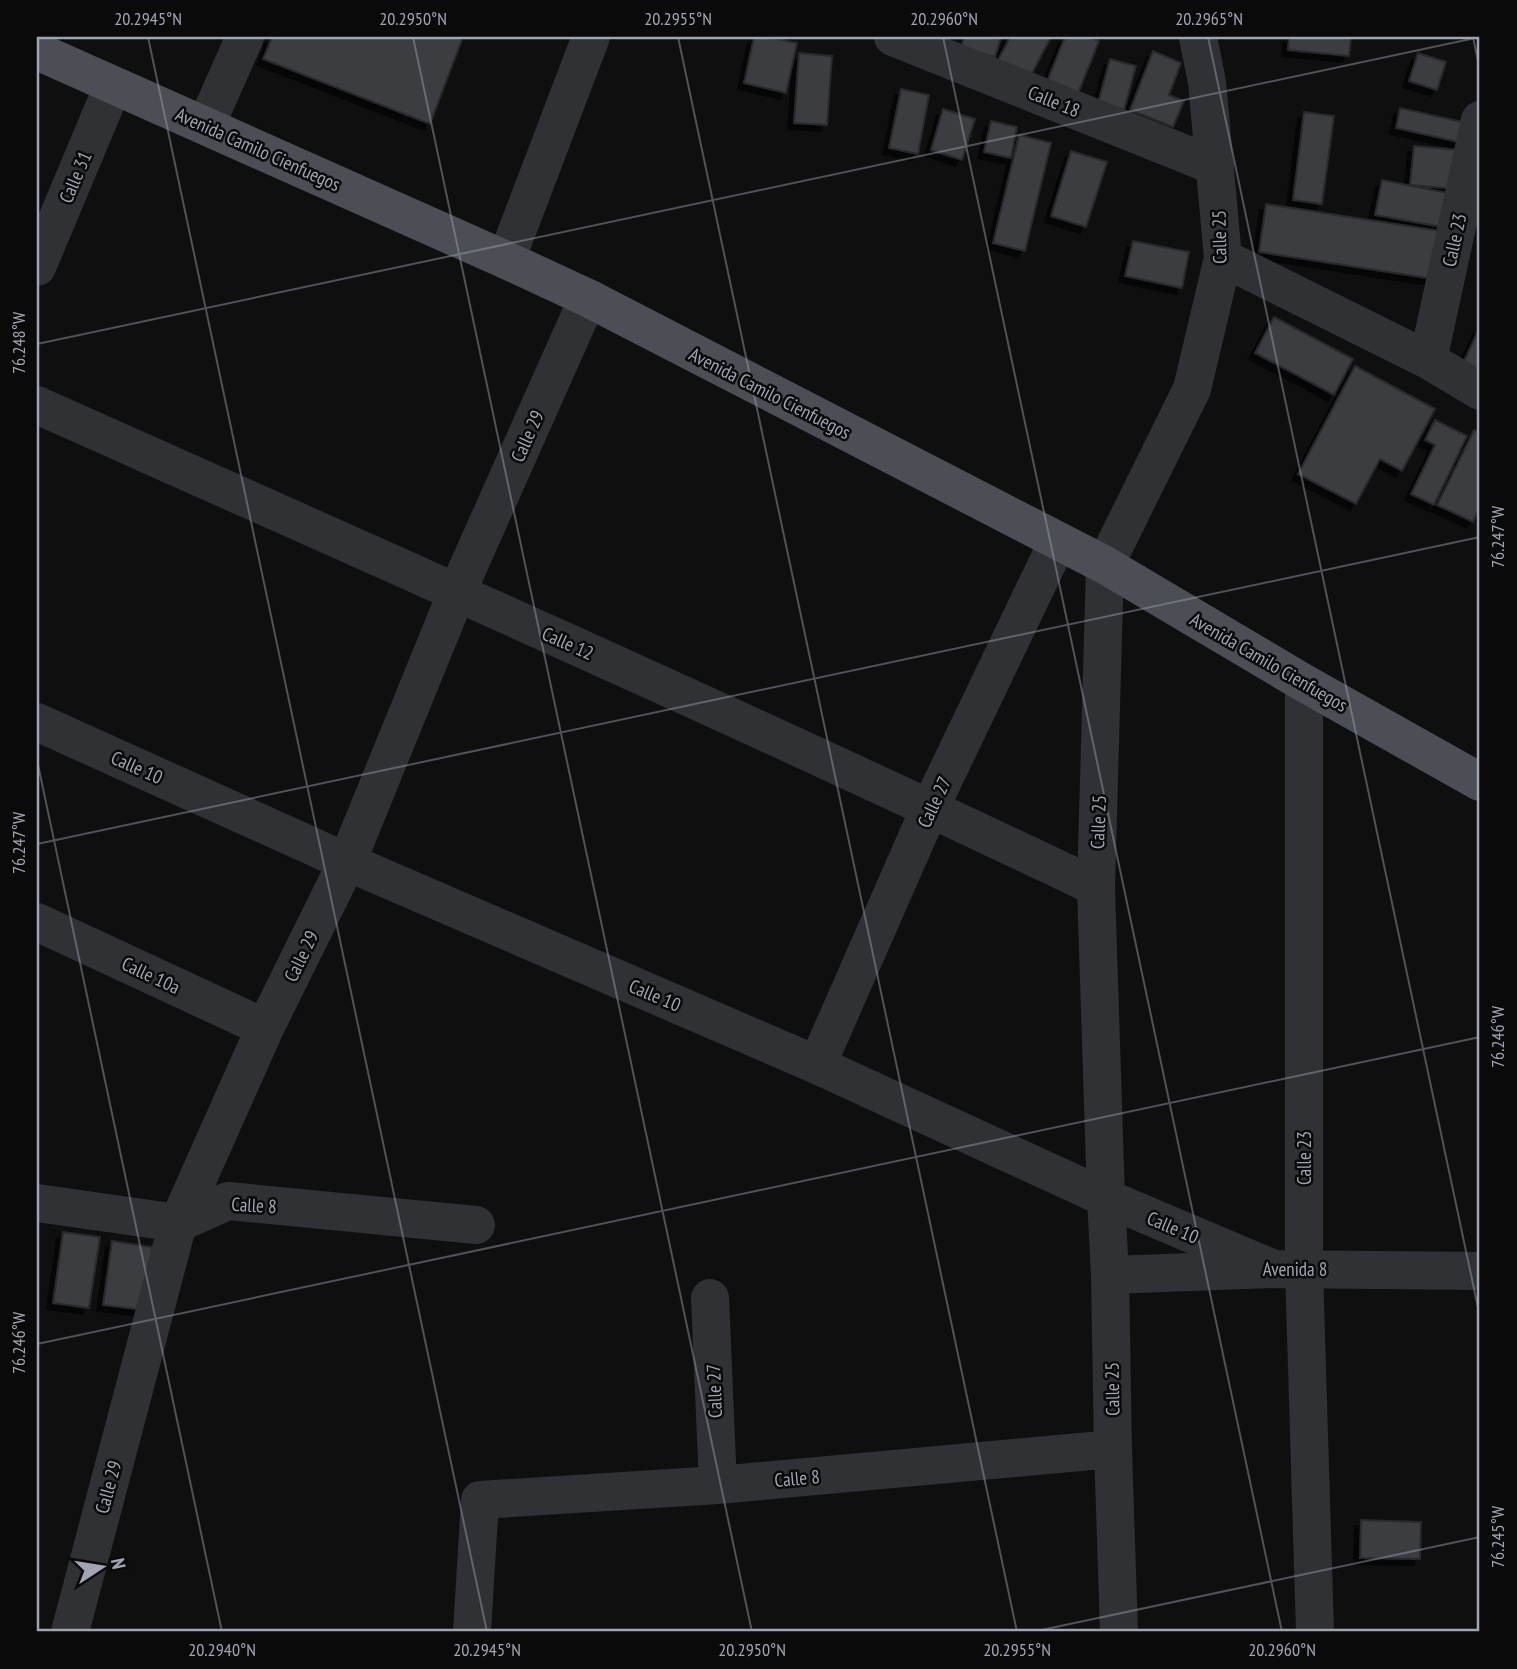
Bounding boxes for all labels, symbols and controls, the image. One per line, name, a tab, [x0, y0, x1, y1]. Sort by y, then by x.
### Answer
text: 20.2945°N	[114, 7, 182, 30]
text: 20.2950°N	[379, 7, 447, 30]
text: 20.2955°N	[644, 7, 712, 30]
text: 20.2960°N	[910, 7, 978, 30]
text: 20.2965°N	[1175, 7, 1243, 30]
street label: Calle 18	[1025, 80, 1083, 122]
street label: Avenida Camilo Cienfuegos	[172, 102, 344, 196]
street label: Calle 31	[53, 148, 97, 206]
street label: Calle 25	[1207, 210, 1231, 264]
street label: Calle 23	[1437, 211, 1471, 269]
text: 76.248°W	[7, 312, 30, 374]
street label: Avenida Camilo Cienfuegos	[685, 342, 855, 444]
street label: Calle 29	[505, 407, 549, 465]
text: 76.247°W	[1486, 506, 1509, 568]
street label: Avenida Camilo Cienfuegos	[1186, 607, 1352, 717]
street label: Calle 12	[539, 621, 597, 665]
street label: Calle 10	[108, 745, 166, 789]
street label: Calle 27	[912, 773, 956, 831]
street label: Calle 25	[1085, 795, 1111, 849]
text: 76.247°W	[7, 812, 30, 874]
street label: Calle 29	[278, 927, 324, 985]
street label: Calle 10a	[118, 951, 184, 999]
street label: Calle 10	[626, 973, 684, 1017]
text: 76.246°W	[1486, 1006, 1509, 1068]
street label: Calle 23	[1292, 1131, 1316, 1185]
street label: Calle 8	[231, 1192, 277, 1218]
street label: Calle 10	[1144, 1205, 1202, 1249]
street label: Avenida 8	[1263, 1257, 1327, 1281]
text: 76.246°W	[7, 1312, 30, 1374]
street label: Calle 25	[1100, 1362, 1124, 1416]
street label: Calle 27	[701, 1364, 727, 1418]
street label: Calle 29	[89, 1458, 127, 1516]
street label: Calle 8	[773, 1464, 821, 1492]
text: 76.245°W	[1486, 1506, 1509, 1568]
north arrow	[66, 1532, 136, 1602]
text: N	[106, 1556, 131, 1571]
text: 20.2940°N	[188, 1638, 256, 1661]
text: 20.2945°N	[453, 1638, 521, 1661]
text: 20.2950°N	[718, 1638, 786, 1661]
text: 20.2955°N	[983, 1638, 1051, 1661]
text: 20.2960°N	[1248, 1638, 1316, 1661]

